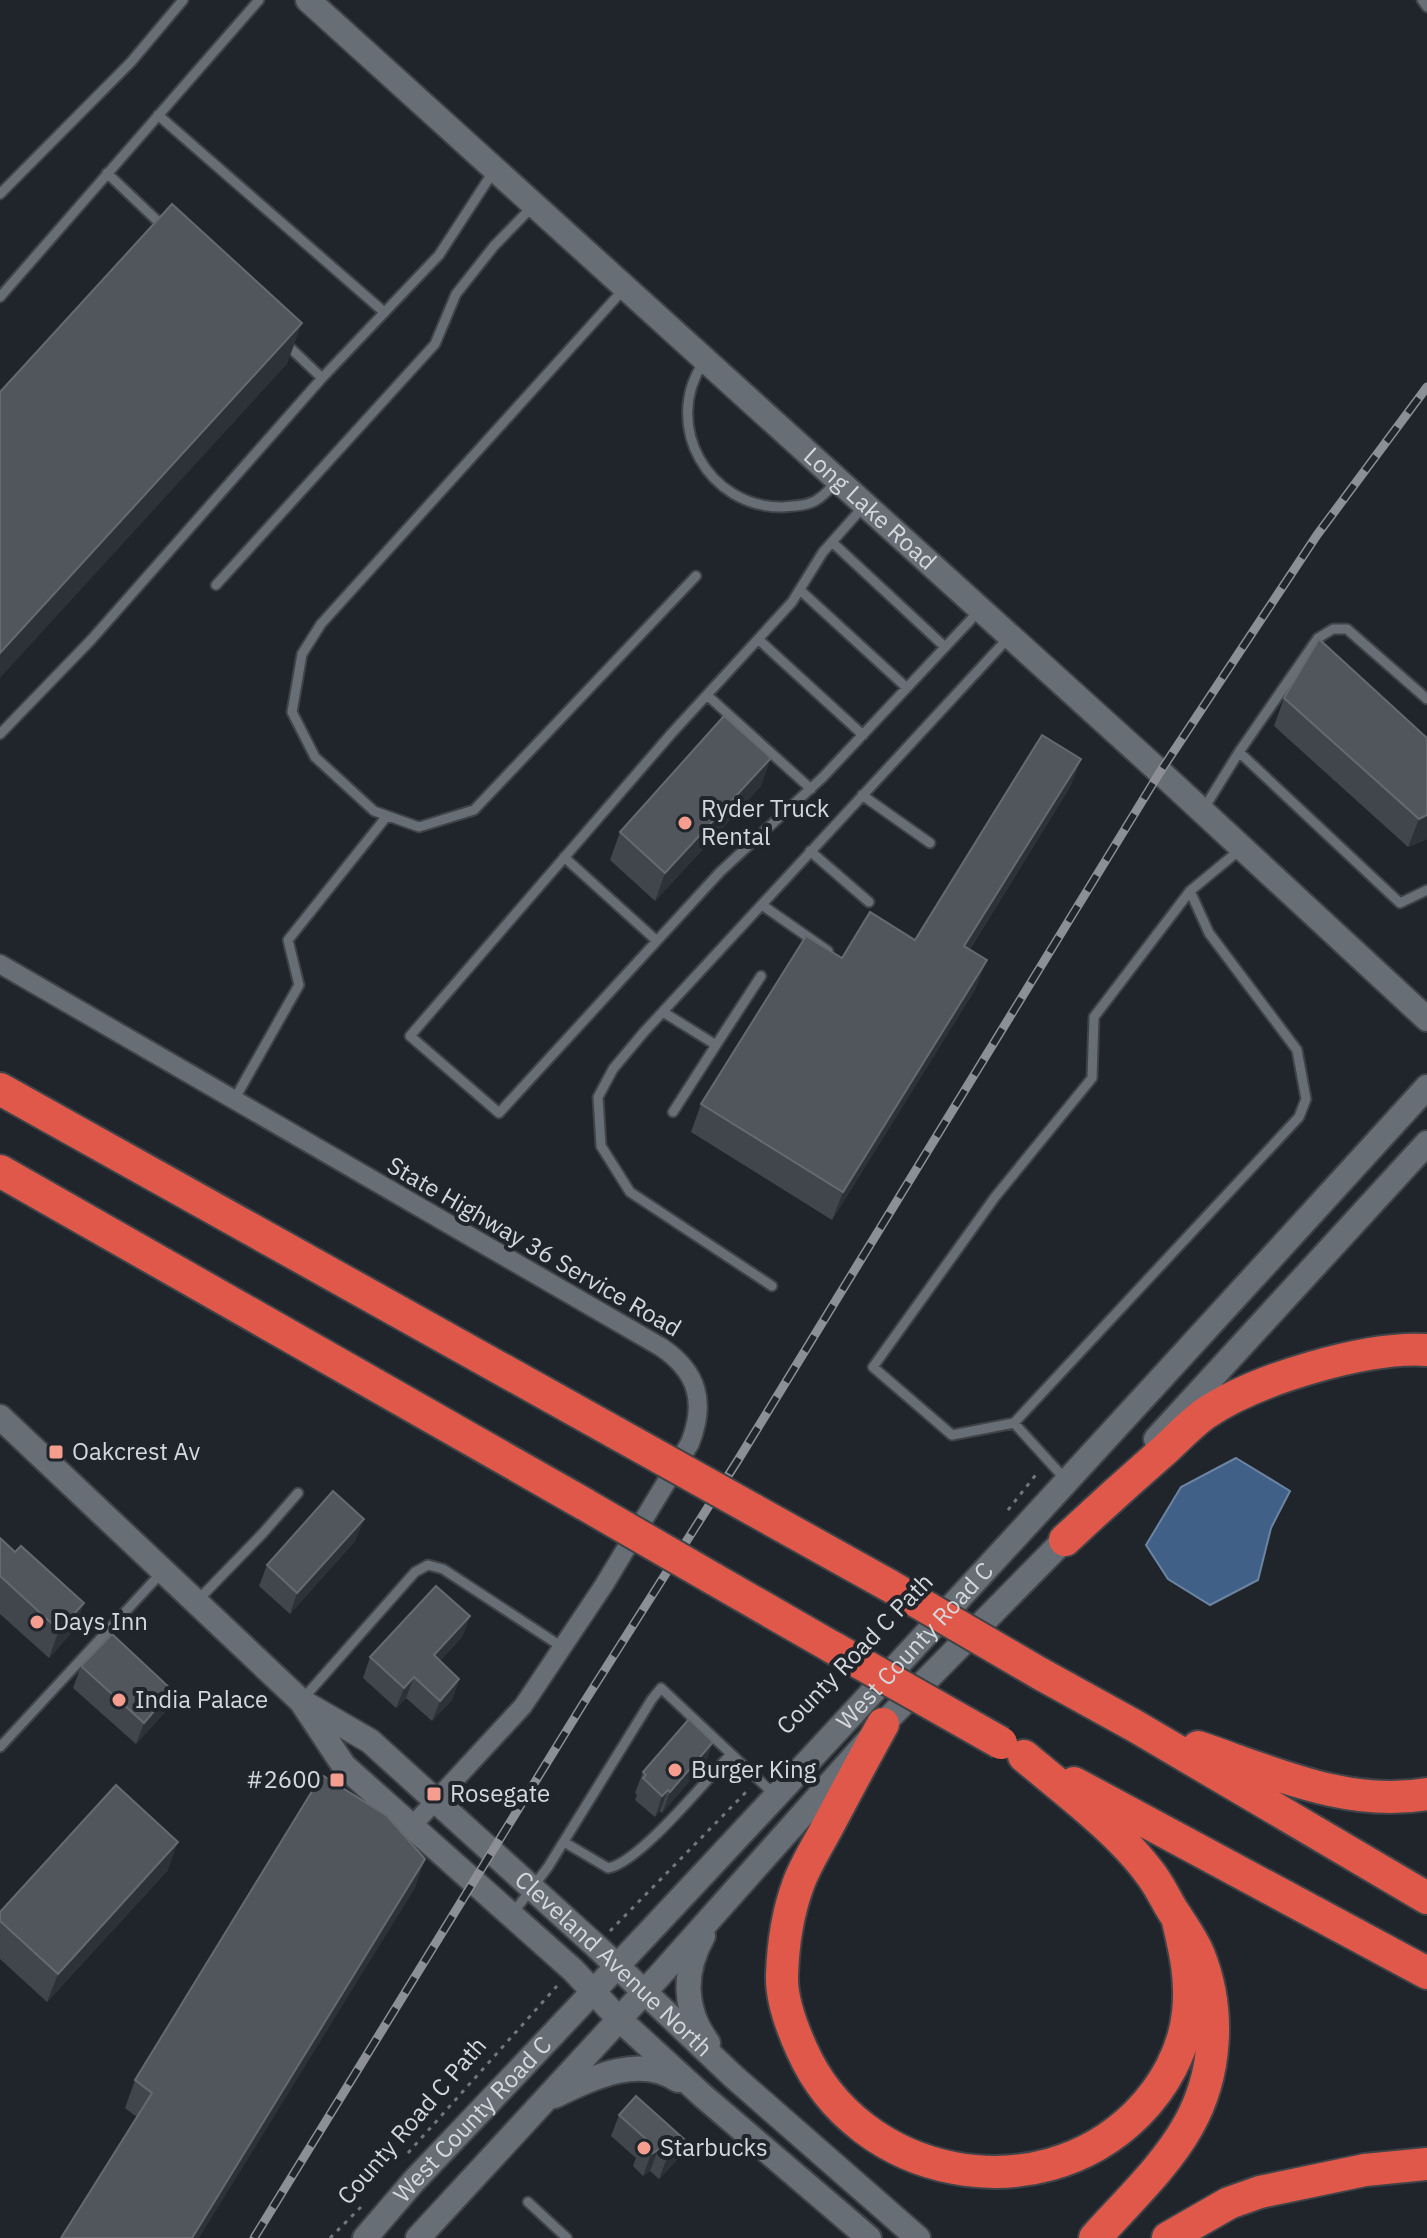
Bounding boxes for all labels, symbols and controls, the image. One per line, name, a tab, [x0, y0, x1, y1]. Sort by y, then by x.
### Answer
street label: Long Lake Road	[797, 440, 944, 577]
place label: Ryder Truck Rental	[701, 792, 830, 852]
marker: Ryder Truck Rental	[676, 814, 694, 832]
street label: State Highway 36 Service Road	[382, 1149, 687, 1344]
place label: Oakcrest Av	[72, 1435, 200, 1467]
marker: Oakcrest Av	[47, 1443, 65, 1461]
street label: West County Road C	[829, 1555, 1000, 1736]
street label: County Road C Path	[769, 1566, 940, 1741]
place label: Days Inn	[53, 1605, 148, 1637]
marker: Days Inn	[28, 1613, 46, 1631]
place label: India Palace	[135, 1683, 268, 1715]
marker: India Palace	[110, 1691, 128, 1709]
place label: Burger King	[691, 1753, 817, 1785]
marker: Burger King	[666, 1761, 684, 1779]
place label: #2600	[246, 1763, 321, 1795]
marker: #2600	[328, 1771, 346, 1789]
place label: Rosegate	[450, 1777, 550, 1809]
marker: Rosegate	[425, 1785, 443, 1803]
street label: Cleveland Avenue North	[508, 1863, 720, 2063]
street label: West County Road C	[385, 2029, 558, 2209]
street label: County Road C Path	[330, 2030, 493, 2211]
place label: Starbucks	[660, 2131, 768, 2163]
marker: Starbucks	[635, 2139, 653, 2157]

